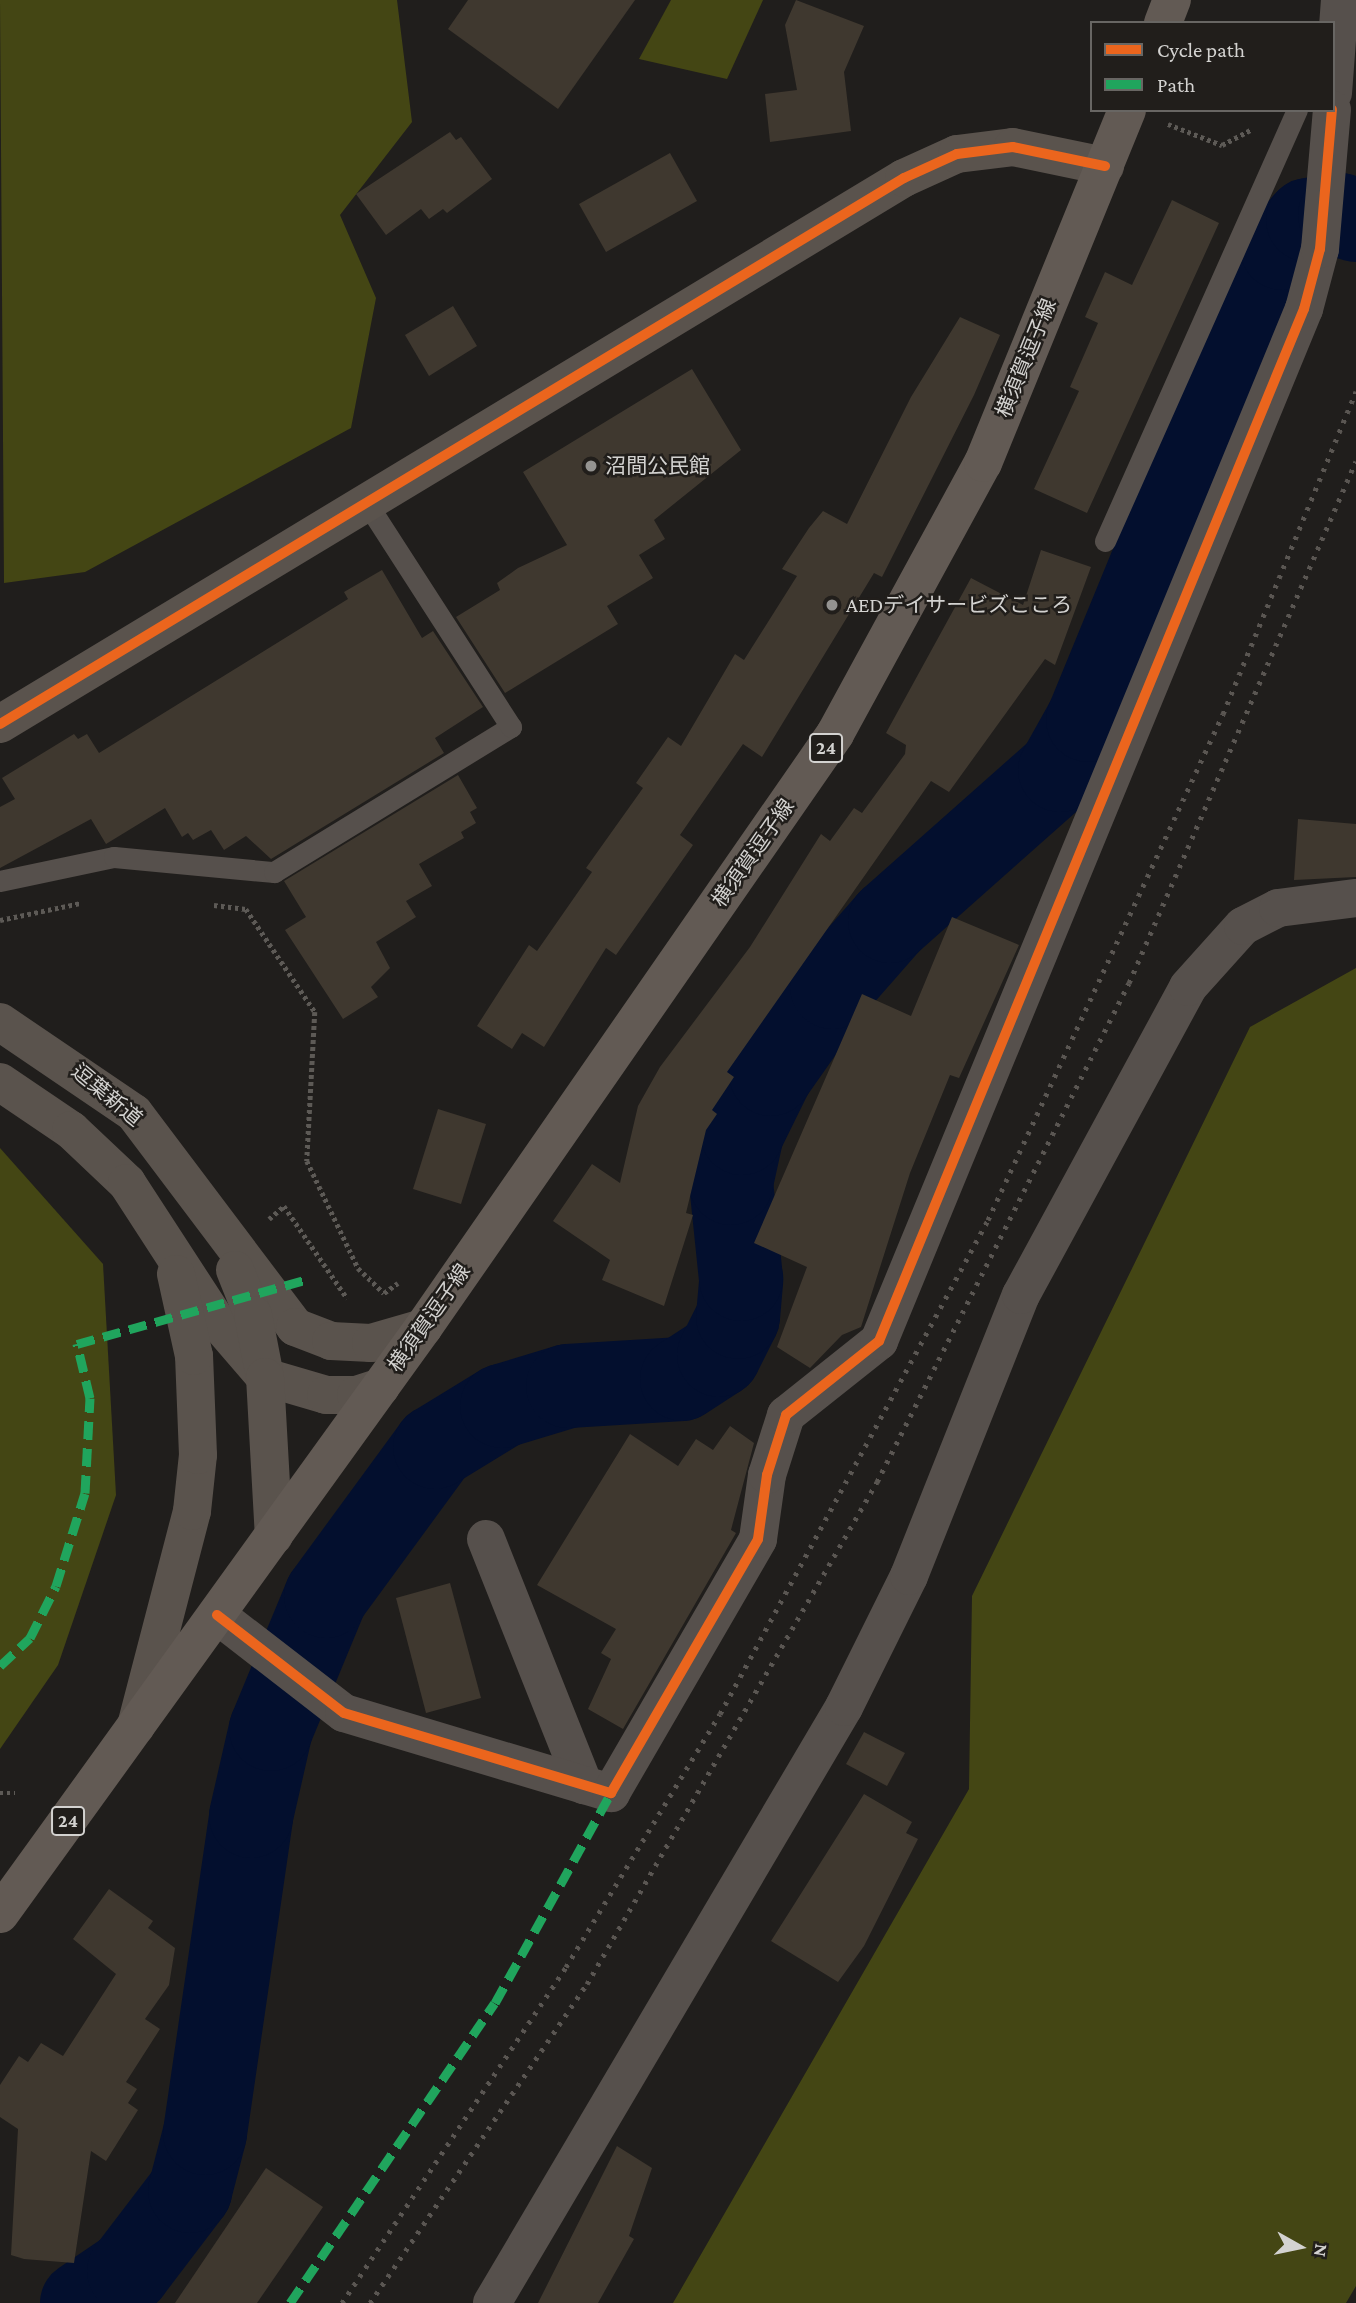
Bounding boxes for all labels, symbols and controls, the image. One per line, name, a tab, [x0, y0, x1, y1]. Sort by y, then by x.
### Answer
legend	[1090, 21, 1335, 112]
text: Cycle path	[1157, 38, 1245, 62]
text: Path	[1157, 73, 1195, 97]
street label: 横須賀逗子線	[991, 295, 1061, 421]
place label: 沼間公民館	[605, 453, 710, 479]
marker: 沼間公民館	[583, 458, 599, 474]
place label: AEDデイサービズこころ	[846, 592, 1072, 618]
marker: AEDデイサービズこころ	[824, 597, 840, 613]
road number: 24	[808, 733, 844, 764]
street label: 横須賀逗子線	[707, 794, 799, 912]
street label: 逗葉新道	[67, 1058, 147, 1132]
street label: 横須賀逗子線	[383, 1259, 475, 1377]
road number: 24	[50, 1806, 86, 1837]
north arrow	[1265, 2212, 1335, 2282]
text: N	[1310, 2242, 1333, 2258]

